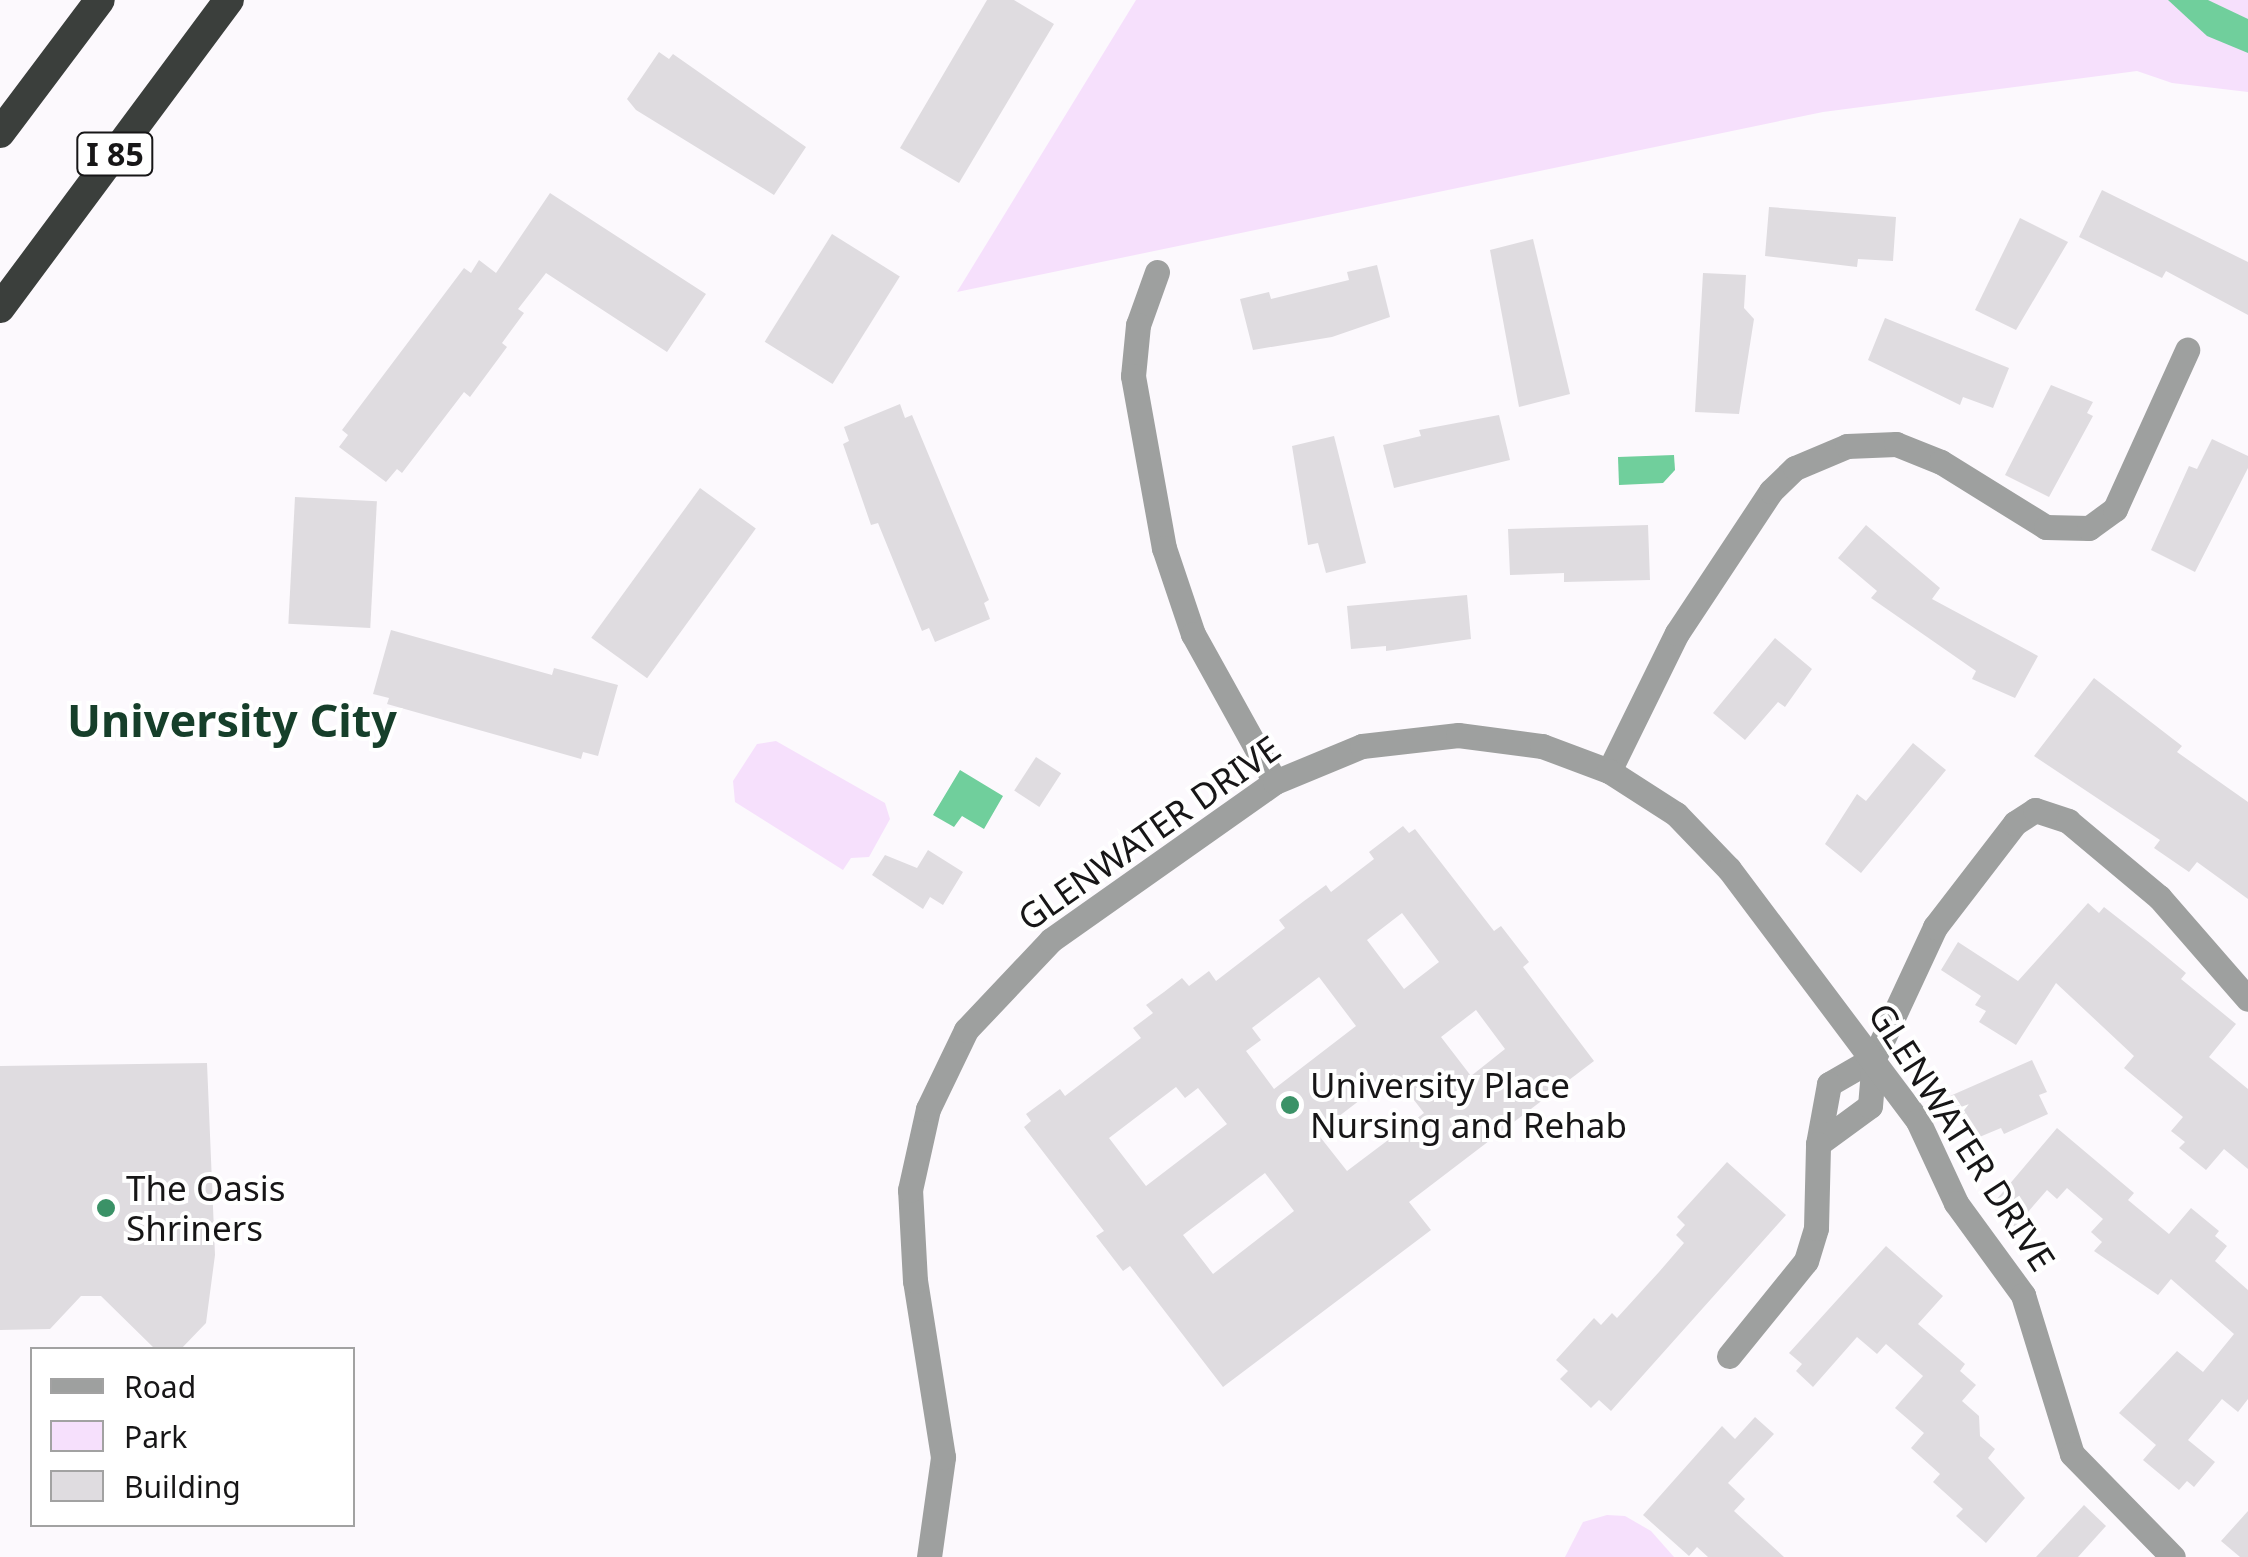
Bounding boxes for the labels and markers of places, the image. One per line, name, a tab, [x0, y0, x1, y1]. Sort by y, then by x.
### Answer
place label: University Place Nursing and Rehab	[1310, 1064, 1627, 1146]
marker: University Place Nursing and Rehab	[1279, 1094, 1301, 1116]
place label: The Oasis Shriners	[126, 1167, 285, 1249]
marker: The Oasis Shriners	[95, 1197, 117, 1219]

